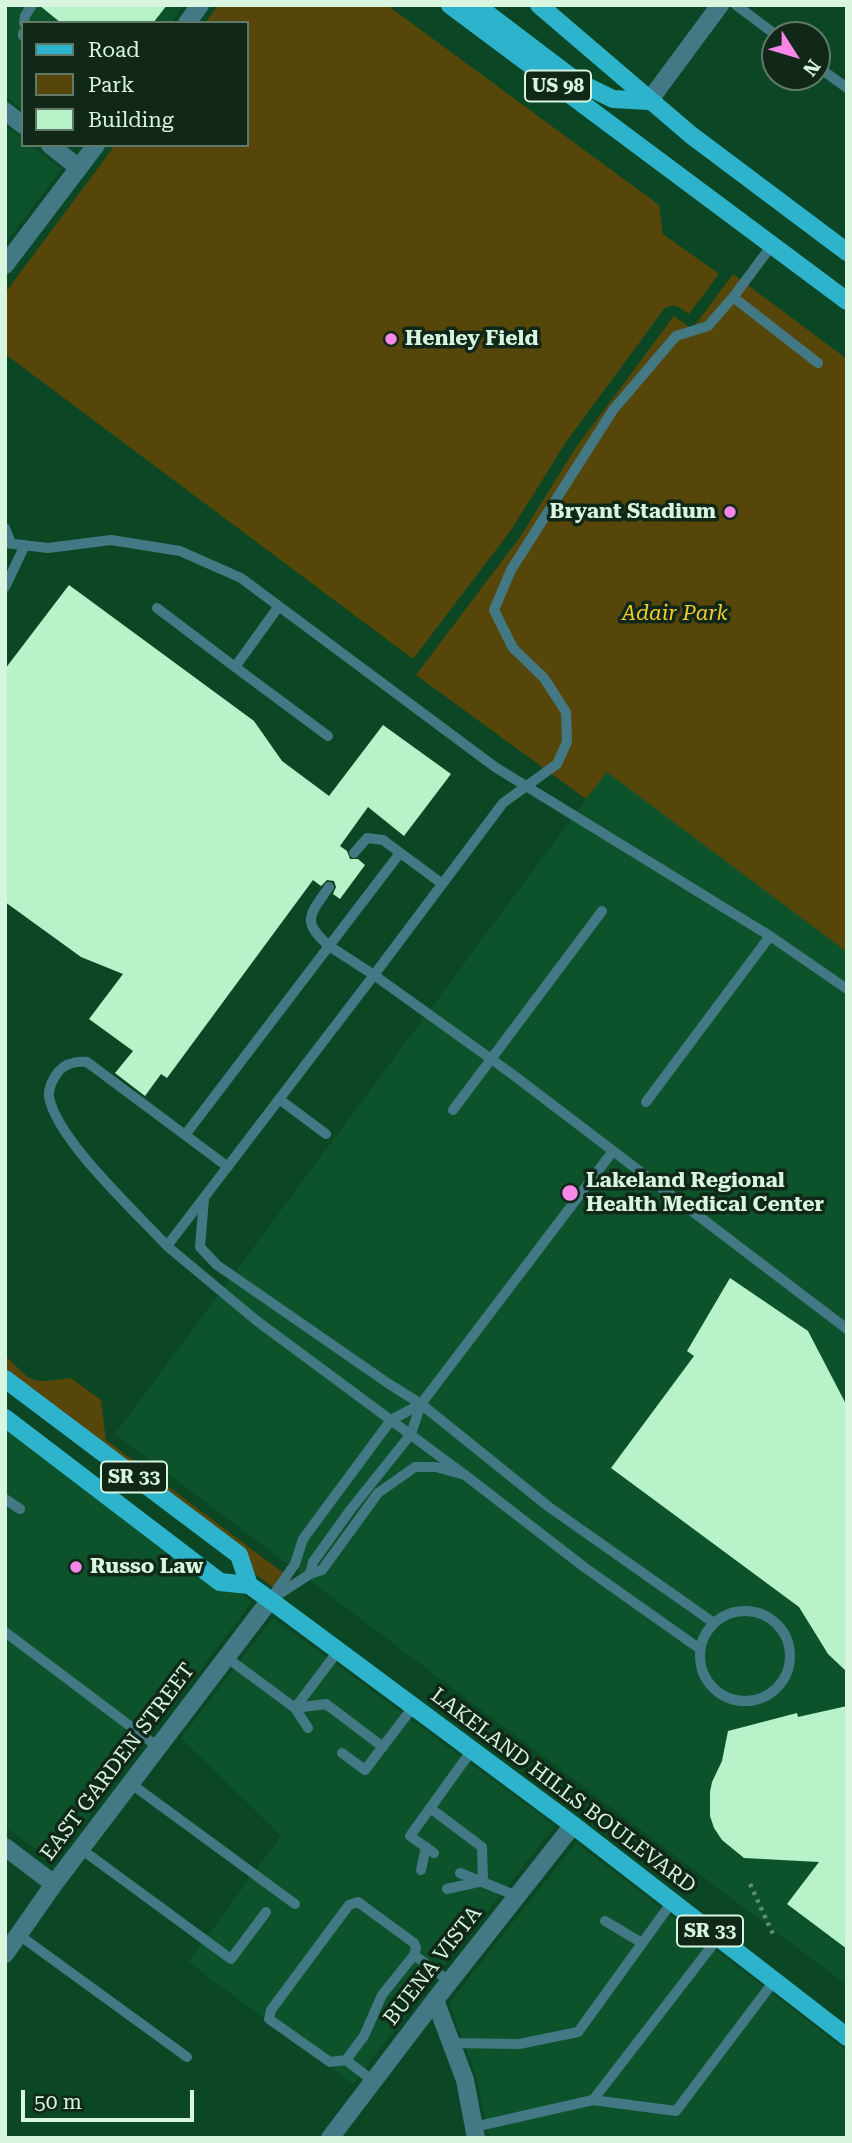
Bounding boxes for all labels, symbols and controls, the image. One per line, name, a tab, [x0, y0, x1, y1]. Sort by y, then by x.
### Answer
legend	[21, 21, 248, 147]
north arrow	[761, 21, 831, 91]
text: Road	[88, 38, 140, 62]
text: N	[798, 55, 825, 80]
road number: US 98	[525, 71, 591, 102]
text: Park	[88, 73, 134, 97]
text: Building	[88, 108, 174, 132]
place label: Henley Field	[405, 326, 538, 352]
marker: Henley Field	[383, 331, 399, 347]
place label: Bryant Stadium	[550, 499, 716, 525]
marker: Bryant Stadium	[722, 504, 738, 520]
park label: Adair Park	[622, 601, 728, 627]
place label: Lakeland Regional Health Medical Center	[586, 1168, 824, 1218]
marker: Lakeland Regional Health Medical Center	[560, 1183, 580, 1203]
road number: SR 33	[101, 1462, 167, 1492]
place label: Russo Law	[90, 1554, 203, 1580]
marker: Russo Law	[68, 1559, 84, 1575]
street label: EAST GARDEN STREET	[36, 1658, 200, 1866]
street label: LAKELAND HILLS BOULEVARD	[426, 1683, 700, 1899]
street label: BUENA VISTA	[379, 1901, 487, 2031]
road number: SR 33	[677, 1915, 743, 1946]
scale bar	[24, 2076, 198, 2120]
text: 50 m	[34, 2090, 82, 2114]

